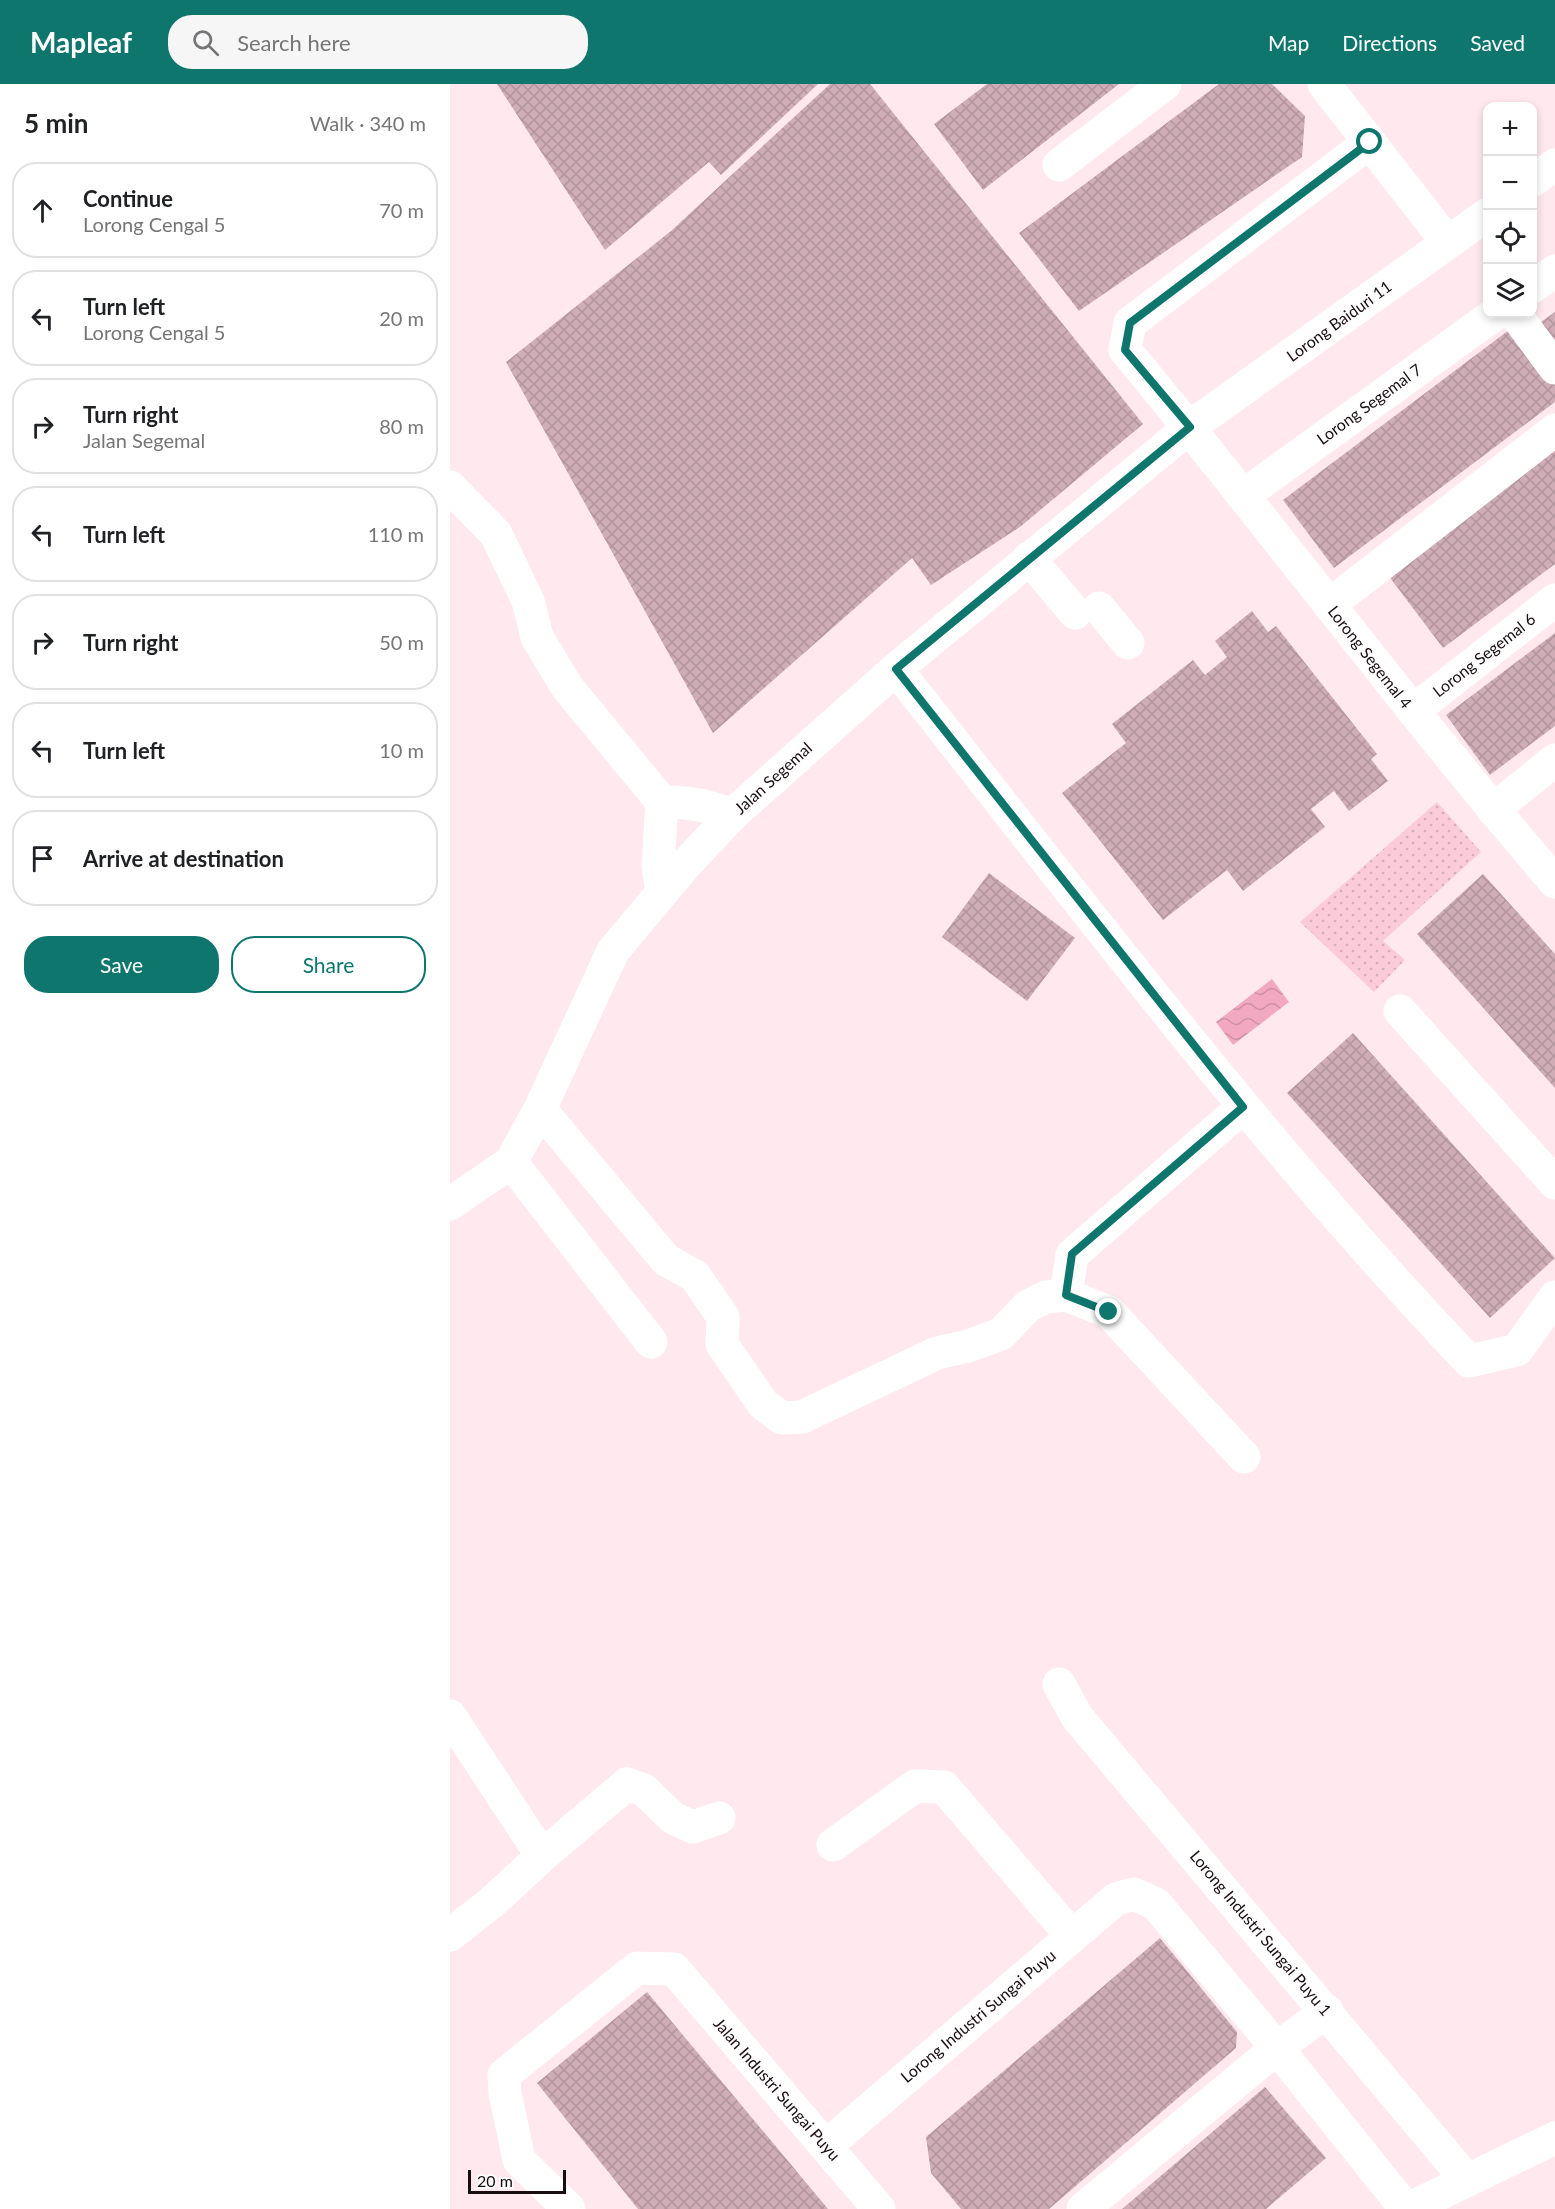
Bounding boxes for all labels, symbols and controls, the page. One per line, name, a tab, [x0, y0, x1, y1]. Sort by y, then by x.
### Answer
search box	[168, 15, 588, 69]
text: Mapleaf	[30, 25, 132, 59]
icon: search	[189, 26, 222, 59]
text: Search here	[237, 29, 351, 56]
text: Map	[1268, 30, 1309, 55]
text: Directions	[1342, 30, 1437, 55]
text: Saved	[1470, 30, 1525, 55]
map controls	[1483, 102, 1537, 318]
button: +	[1483, 102, 1537, 156]
text: 5 min	[24, 107, 88, 139]
text: Walk · 340 m	[310, 111, 426, 135]
route start	[1356, 128, 1382, 154]
button: −	[1483, 156, 1537, 210]
text: Continue	[83, 185, 173, 212]
icon: ahead	[26, 194, 59, 227]
text: 70 m	[379, 198, 424, 222]
button: locate	[1483, 210, 1537, 264]
text: Lorong Cengal 5	[83, 212, 225, 236]
button: layers	[1483, 264, 1537, 318]
street label: Lorong Baiduri 11	[1283, 276, 1395, 365]
text: Turn left	[83, 293, 165, 320]
icon: left	[26, 302, 59, 335]
text: 20 m	[379, 306, 424, 330]
text: Lorong Cengal 5	[83, 320, 225, 344]
street label: Lorong Segemal 7	[1313, 359, 1425, 448]
text: Turn right	[83, 401, 178, 428]
icon: right	[26, 410, 59, 443]
text: 80 m	[379, 414, 424, 438]
text: Jalan Segemal	[83, 428, 205, 452]
icon: left	[26, 518, 59, 551]
text: Turn left	[83, 521, 165, 548]
text: 110 m	[368, 522, 424, 546]
street label: Lorong Segemal 4	[1325, 602, 1416, 712]
street label: Lorong Segemal 6	[1429, 609, 1539, 700]
icon: right	[26, 626, 59, 659]
text: Turn right	[83, 629, 178, 656]
text: 50 m	[379, 630, 424, 654]
icon: left	[26, 734, 59, 767]
text: Turn left	[83, 737, 165, 764]
text: 10 m	[379, 738, 424, 762]
street label: Jalan Segemal	[730, 738, 815, 817]
icon: arrive	[26, 842, 59, 875]
text: Arrive at destination	[83, 845, 284, 872]
button: Save	[24, 936, 219, 993]
button: Share	[231, 936, 426, 993]
route end	[1095, 1298, 1121, 1324]
street label: Lorong Industri Sungai Puyu 1	[1187, 1846, 1336, 2019]
street label: Lorong Industri Sungai Puyu	[896, 1945, 1059, 2086]
street label: Jalan Industri Sungai Puyu	[710, 2013, 845, 2164]
scale bar	[468, 2167, 566, 2194]
text: 20 m	[477, 2171, 513, 2190]

